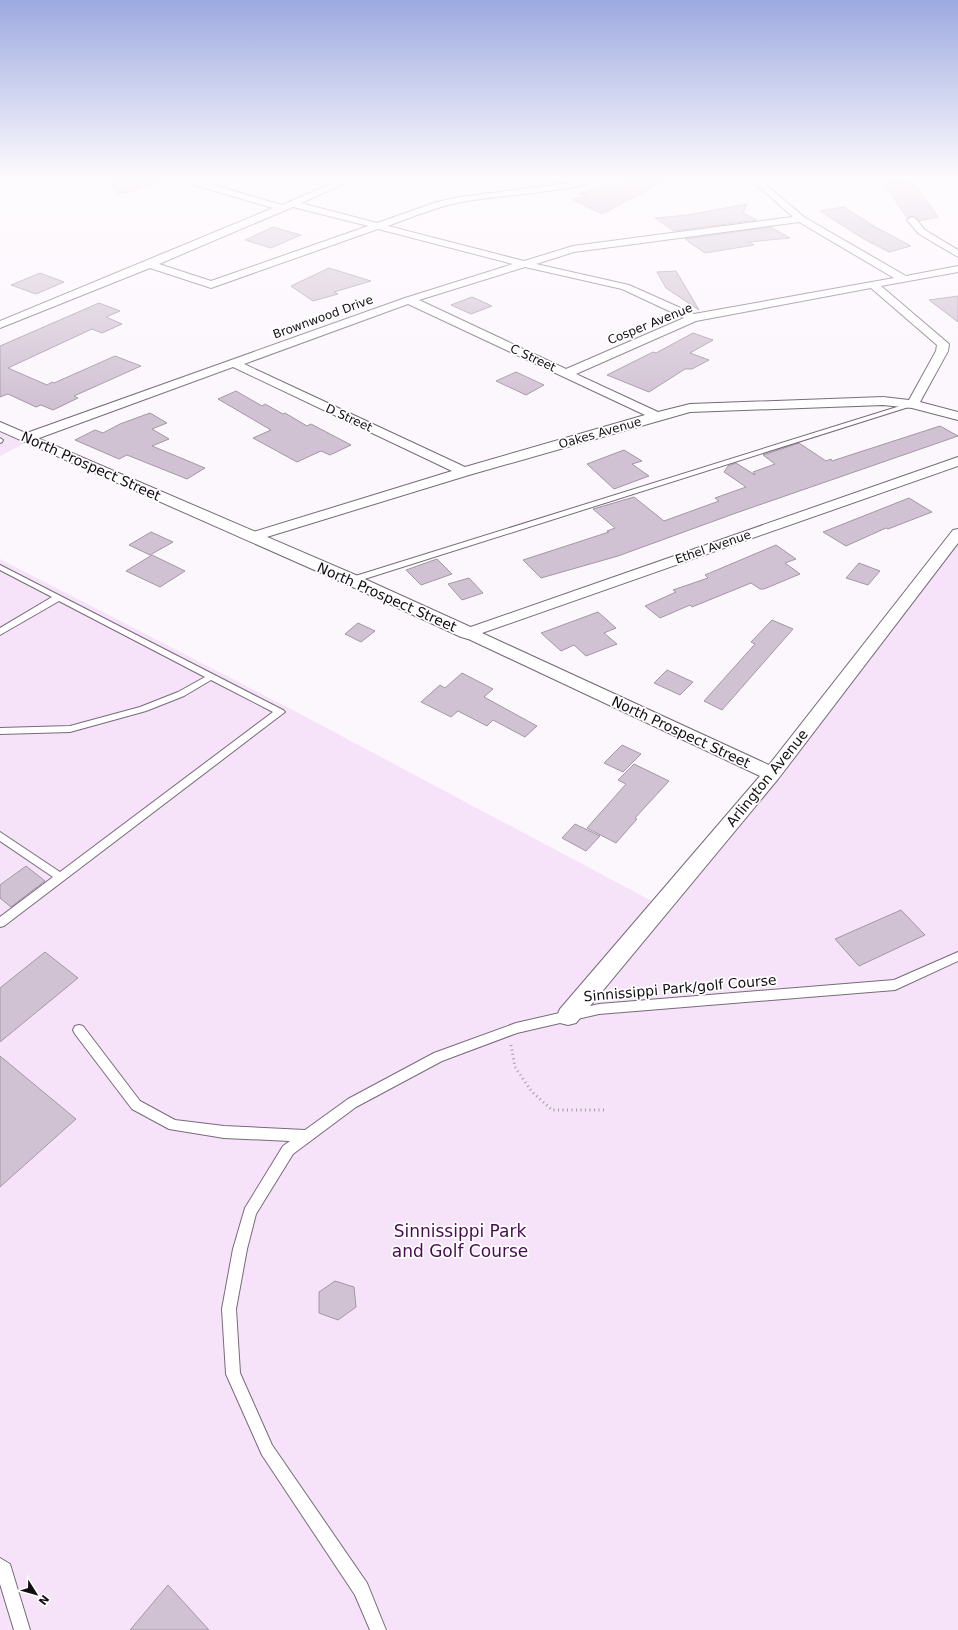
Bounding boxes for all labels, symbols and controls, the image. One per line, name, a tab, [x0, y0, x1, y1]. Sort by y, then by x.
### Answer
street label: Brownwood Drive	[271, 292, 375, 342]
street label: Cosper Avenue	[606, 301, 694, 347]
street label: C Street	[508, 341, 558, 375]
street label: D Street	[324, 401, 375, 435]
street label: Oakes Avenue	[557, 415, 643, 451]
street label: North Prospect Street	[19, 428, 164, 504]
street label: Ethel Avenue	[673, 528, 753, 566]
street label: North Prospect Street	[315, 559, 460, 635]
street label: North Prospect Street	[609, 693, 753, 771]
street label: Arlington Avenue	[723, 726, 811, 830]
street label: Sinnissippi Park/golf Course	[583, 972, 777, 1004]
park label: Sinnissippi Park and Golf Course	[392, 1221, 528, 1261]
north arrow	[16, 1574, 56, 1614]
text: N	[36, 1592, 52, 1607]

